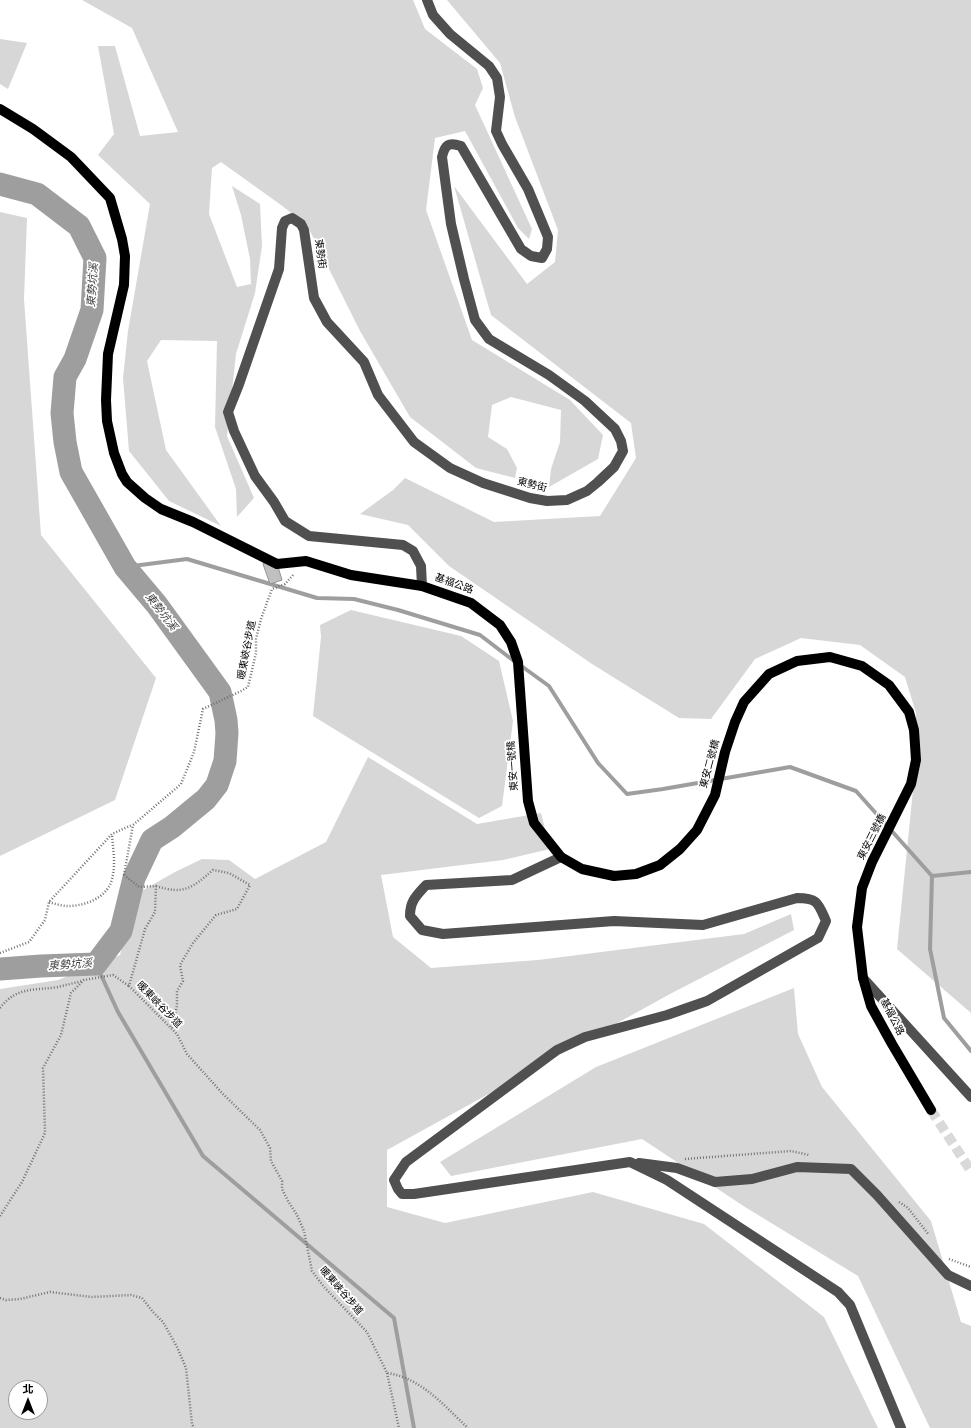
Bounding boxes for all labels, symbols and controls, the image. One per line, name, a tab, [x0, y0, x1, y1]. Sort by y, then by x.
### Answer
street label: 東勢街	[312, 238, 328, 270]
water label: 東勢坑溪	[85, 263, 101, 307]
street label: 東勢街	[516, 476, 548, 494]
street label: 基福公路	[433, 572, 475, 596]
water label: 東勢坑溪	[142, 591, 180, 633]
street label: 暖東峽谷步道	[235, 619, 259, 681]
street label: 東安二號橋	[698, 738, 722, 790]
street label: 東安一號橋	[505, 741, 521, 791]
street label: 東安三號橋	[855, 812, 889, 862]
water label: 東勢坑溪	[48, 957, 92, 973]
street label: 暖東峽谷步道	[134, 979, 184, 1031]
street label: 基福公路	[878, 996, 906, 1038]
street label: 暖東峽谷步道	[317, 1264, 365, 1318]
north arrow	[8, 1380, 48, 1420]
text: 北	[23, 1383, 34, 1395]

